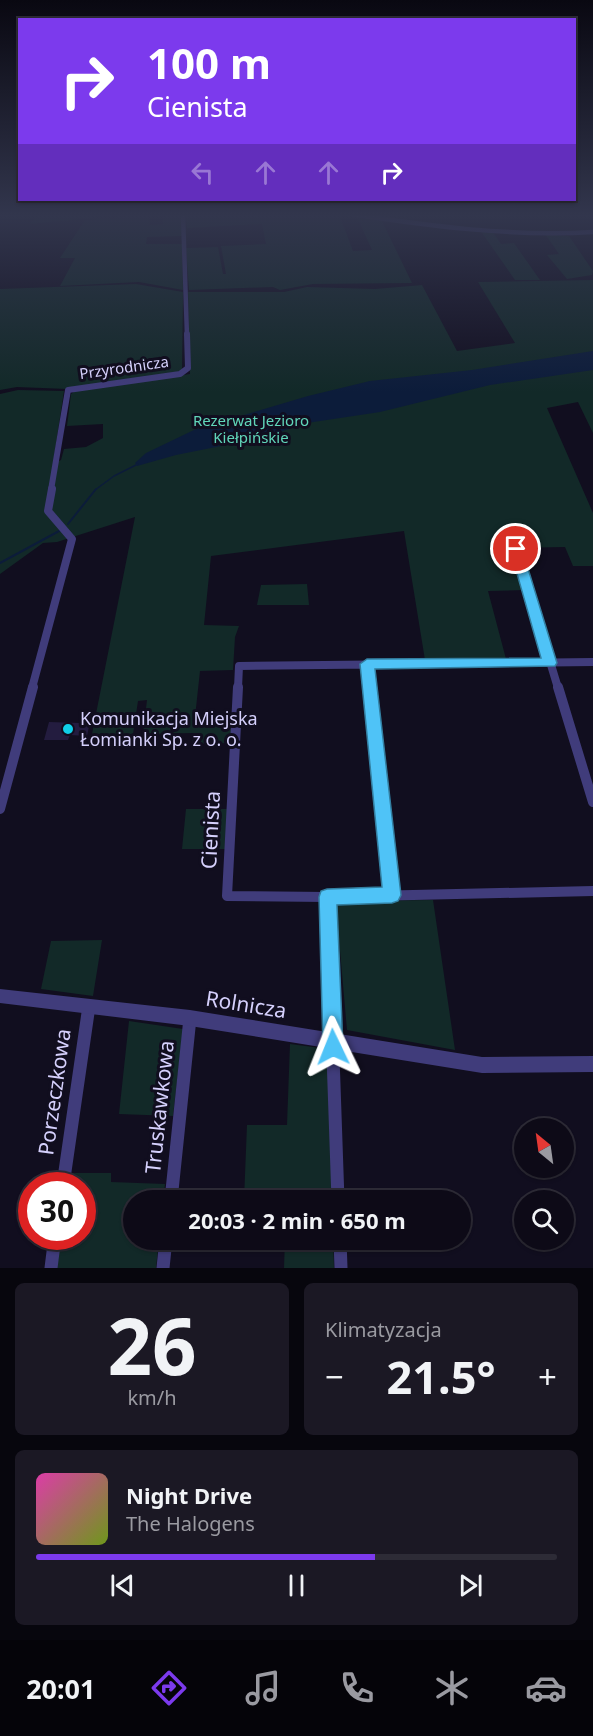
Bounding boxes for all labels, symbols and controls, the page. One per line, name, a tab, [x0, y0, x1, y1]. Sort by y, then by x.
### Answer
text: 100 m	[147, 34, 271, 91]
icon: right	[48, 42, 126, 120]
text: Cienista	[147, 88, 248, 125]
icon: left	[186, 156, 219, 189]
icon: ahead	[249, 156, 282, 189]
icon: ahead	[312, 156, 345, 189]
icon: right	[375, 156, 408, 189]
street label: Przyrodnicza	[78, 351, 170, 383]
park label: Rezerwat Jezioro Kiełpińskie	[193, 410, 309, 447]
pin	[490, 523, 541, 574]
icon: arrive	[499, 532, 532, 565]
place label: Komunikacja Miejska Łomianki Sp. z o. o.	[80, 706, 258, 751]
marker: Komunikacja Miejska Łomianki Sp. z o. o.	[61, 722, 75, 736]
street label: Cienista	[194, 790, 226, 870]
street label: Rolnicza	[204, 984, 289, 1024]
position arrow	[301, 1015, 365, 1079]
street label: Porzeczkowa	[31, 1027, 77, 1157]
street label: Truskawkowa	[138, 1039, 180, 1175]
north arrow	[514, 1118, 574, 1178]
map controls	[514, 1118, 574, 1250]
speed limit sign: 30	[18, 1172, 96, 1250]
button: search	[514, 1190, 574, 1250]
text: 20:03 · 2 min · 650 m	[188, 1205, 406, 1235]
text: 26	[107, 1292, 197, 1398]
text: Klimatyzacja	[325, 1316, 442, 1343]
text: 21.5°	[387, 1346, 495, 1407]
text: −	[325, 1354, 344, 1399]
text: +	[538, 1354, 557, 1399]
text: km/h	[127, 1384, 177, 1411]
text: Night Drive	[126, 1480, 252, 1510]
text: The Halogens	[126, 1510, 255, 1537]
icon: previous	[106, 1569, 139, 1602]
icon: pause	[280, 1569, 313, 1602]
icon: next	[454, 1569, 487, 1602]
icon: directions	[148, 1667, 190, 1709]
icon: music	[242, 1667, 284, 1709]
icon: phone	[336, 1667, 378, 1709]
icon: climate	[431, 1667, 473, 1709]
icon: car	[525, 1667, 567, 1709]
text: 20:01	[26, 1670, 96, 1707]

